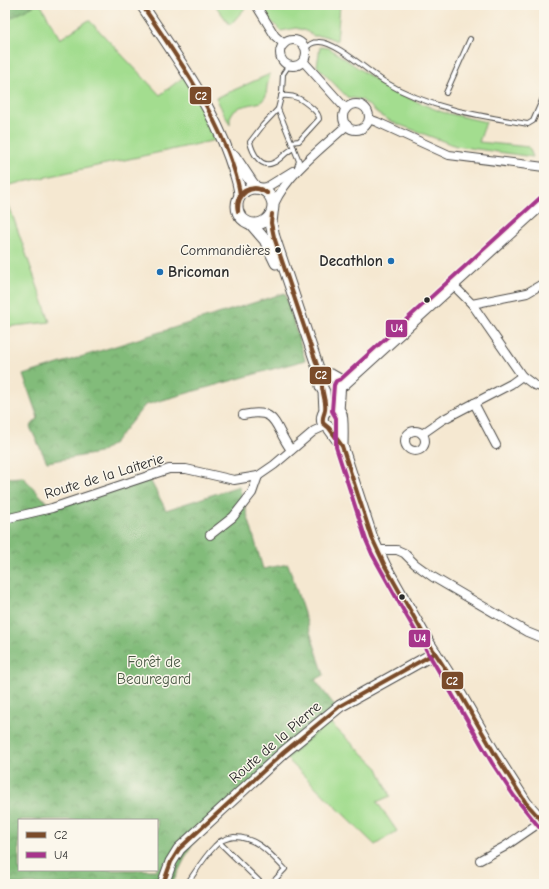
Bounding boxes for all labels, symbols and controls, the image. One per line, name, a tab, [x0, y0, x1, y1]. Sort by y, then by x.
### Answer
line badge: C2	[189, 86, 212, 105]
text: C2	[195, 90, 208, 103]
place label: Commandières	[180, 242, 270, 259]
marker: Commandières	[273, 245, 283, 255]
place label: Decathlon	[319, 252, 383, 270]
marker: Decathlon	[386, 256, 396, 266]
place label: Bricoman	[168, 263, 229, 281]
marker: Bricoman	[155, 267, 165, 277]
unlabelled marker	[422, 295, 432, 305]
line badge: U4	[385, 319, 408, 338]
text: U4	[391, 322, 403, 335]
line badge: C2	[309, 366, 332, 385]
text: C2	[315, 369, 328, 382]
street label: Route de la Laiterie	[42, 449, 166, 503]
unlabelled marker	[397, 592, 407, 602]
line badge: U4	[408, 629, 431, 648]
text: U4	[414, 632, 426, 645]
park label: Forêt de Beauregard	[117, 653, 191, 688]
line badge: C2	[441, 671, 464, 690]
text: C2	[446, 675, 459, 688]
street label: Route de la Pierre	[225, 697, 325, 787]
legend	[18, 819, 158, 871]
text: C2	[54, 828, 68, 842]
text: U4	[54, 848, 68, 862]

